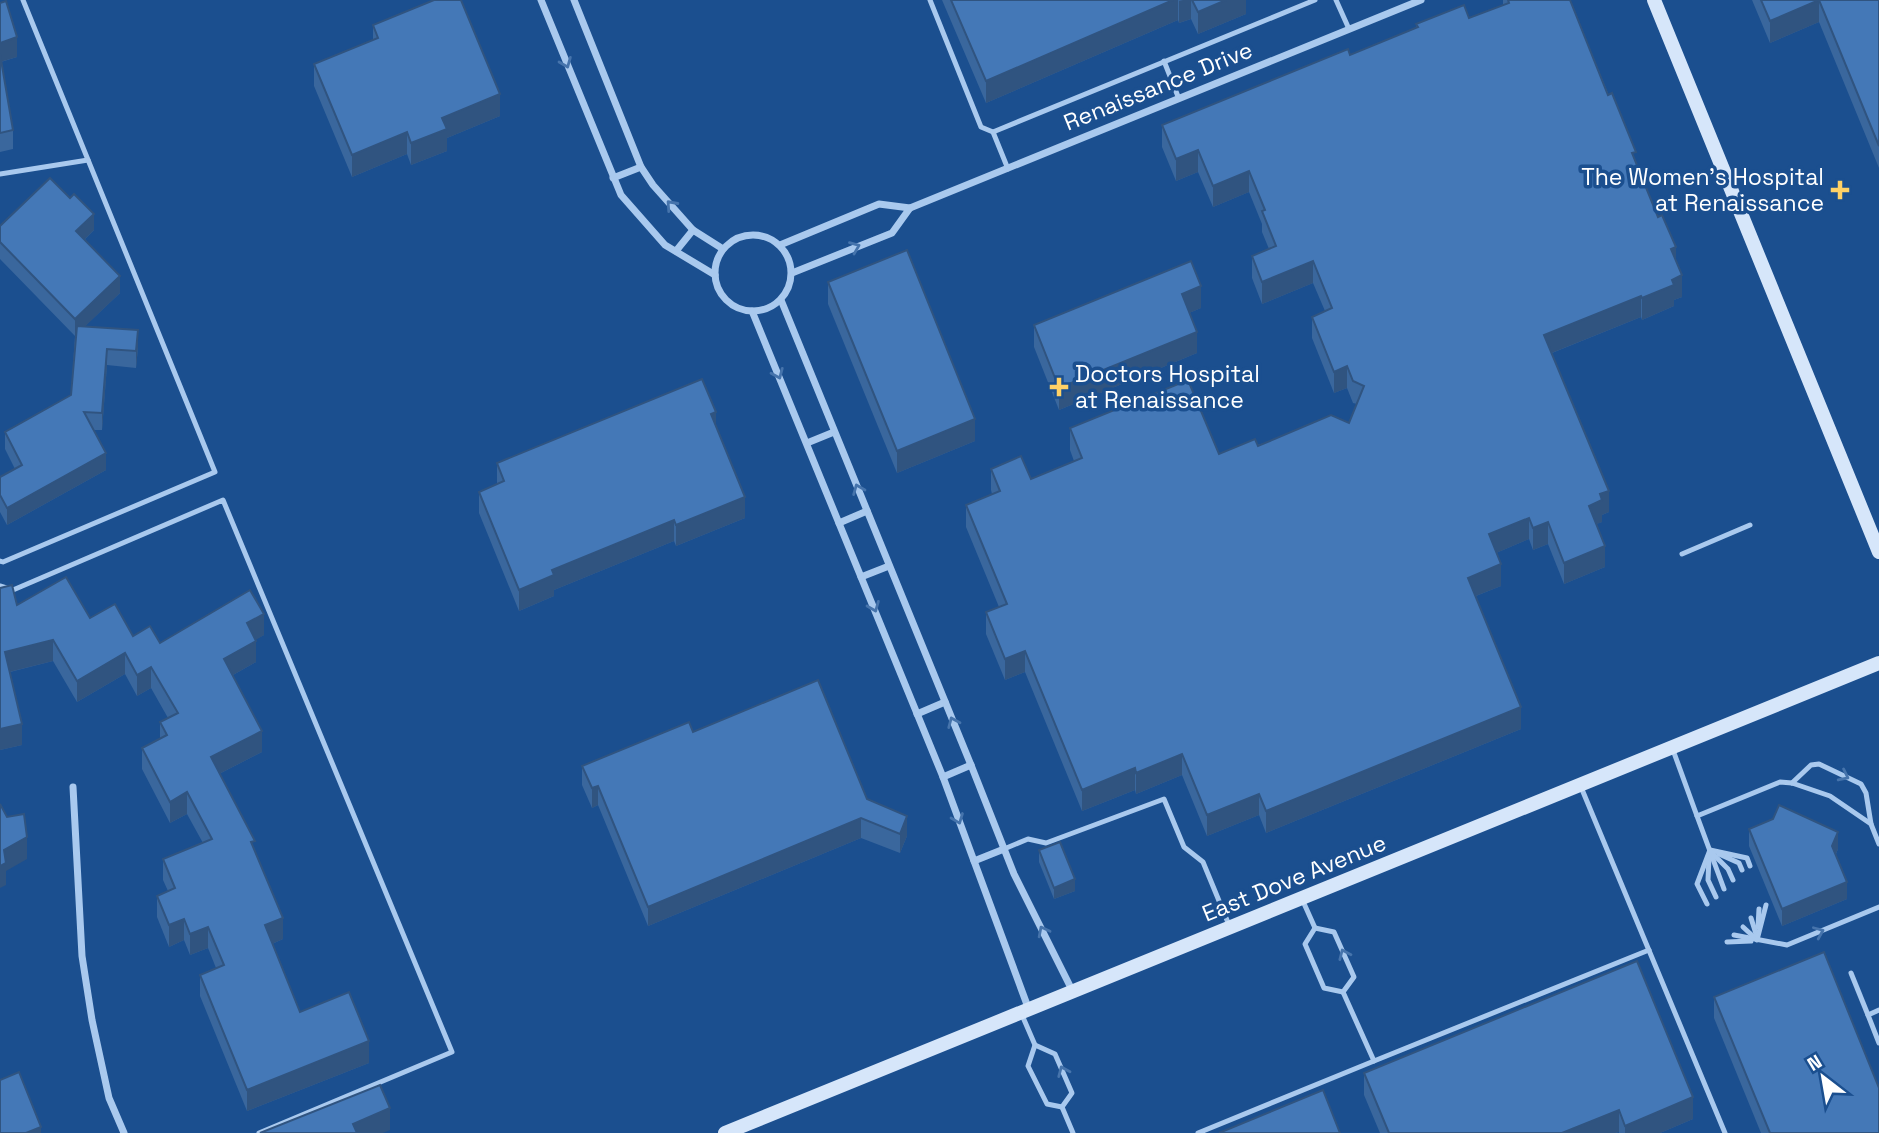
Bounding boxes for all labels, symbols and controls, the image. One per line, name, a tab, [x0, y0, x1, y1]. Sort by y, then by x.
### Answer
street label: Renaissance Drive	[1059, 34, 1257, 138]
one-way arrow	[558, 57, 572, 69]
place label: The Women's Hospital at Renaissance	[1581, 162, 1824, 218]
marker: The Women's Hospital at Renaissance	[1830, 180, 1850, 200]
one-way arrow	[667, 200, 679, 213]
one-way arrow	[849, 242, 861, 256]
place label: Doctors Hospital at Renaissance	[1075, 359, 1260, 415]
one-way arrow	[770, 367, 784, 379]
marker: Doctors Hospital at Renaissance	[1049, 377, 1069, 397]
one-way arrow	[852, 483, 866, 495]
one-way arrow	[865, 601, 879, 613]
one-way arrow	[948, 716, 962, 728]
one-way arrow	[1837, 767, 1849, 781]
one-way arrow	[950, 812, 964, 824]
street label: East Dove Avenue	[1198, 827, 1390, 929]
one-way arrow	[1037, 926, 1051, 938]
one-way arrow	[1812, 926, 1824, 940]
one-way arrow	[1338, 949, 1352, 961]
north arrow	[1788, 1042, 1858, 1112]
text: N	[1803, 1049, 1826, 1077]
one-way arrow	[1057, 1066, 1071, 1078]

